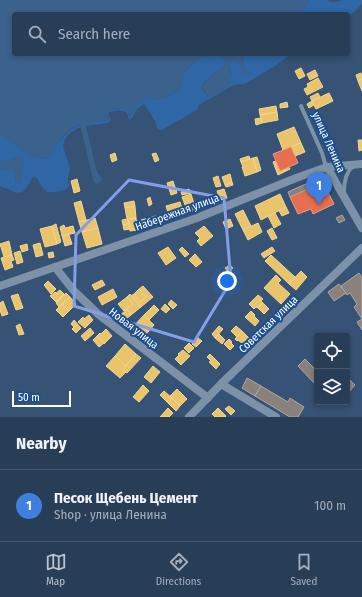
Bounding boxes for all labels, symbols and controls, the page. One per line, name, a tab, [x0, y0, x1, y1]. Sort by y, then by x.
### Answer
search box	[12, 12, 350, 56]
icon: search	[26, 23, 48, 45]
text: Search here	[58, 25, 130, 43]
street label: улица Ленина	[309, 110, 348, 175]
pin: 1	[306, 172, 332, 205]
street label: Набережная улица	[133, 191, 221, 234]
your location	[217, 271, 237, 291]
street label: Советская улица	[236, 293, 300, 356]
street label: Новая улица	[106, 305, 161, 352]
map controls	[314, 333, 350, 405]
button: locate	[314, 333, 350, 369]
button: layers	[314, 369, 350, 405]
scale bar	[12, 389, 71, 408]
text: 50 m	[18, 391, 40, 404]
text: Nearby	[16, 433, 67, 454]
text: Песок Щебень Цемент	[54, 489, 198, 507]
text: 1	[26, 498, 32, 513]
text: 100 m	[314, 498, 346, 513]
text: Shop · улица Ленина	[54, 507, 167, 522]
tab: Map	[45, 551, 67, 588]
tab: Directions	[156, 551, 201, 588]
tab: Saved	[291, 551, 317, 588]

